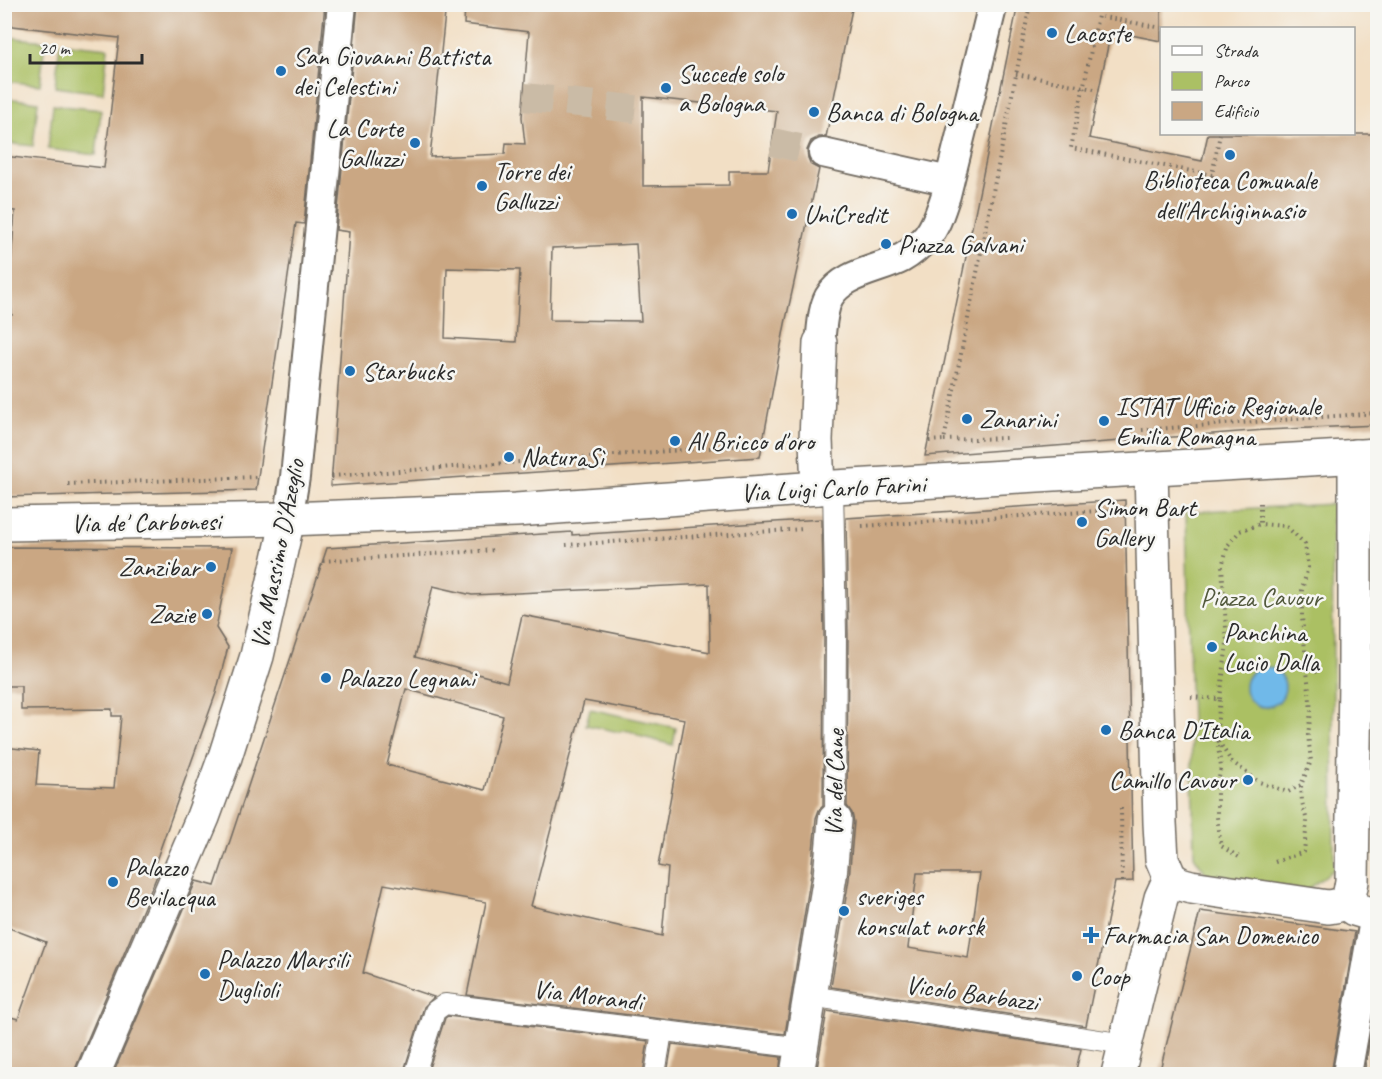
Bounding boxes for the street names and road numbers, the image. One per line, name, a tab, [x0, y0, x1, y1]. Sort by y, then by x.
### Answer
street label: Via Massimo D'Azeglio	[243, 455, 312, 652]
street label: Via Luigi Carlo Farini	[740, 467, 929, 510]
street label: Via de' Carbonesi	[71, 505, 224, 540]
street label: Via del Cane	[817, 727, 852, 837]
street label: Vicolo Barbazzi	[904, 968, 1043, 1020]
street label: Via Morandi	[532, 972, 647, 1019]

